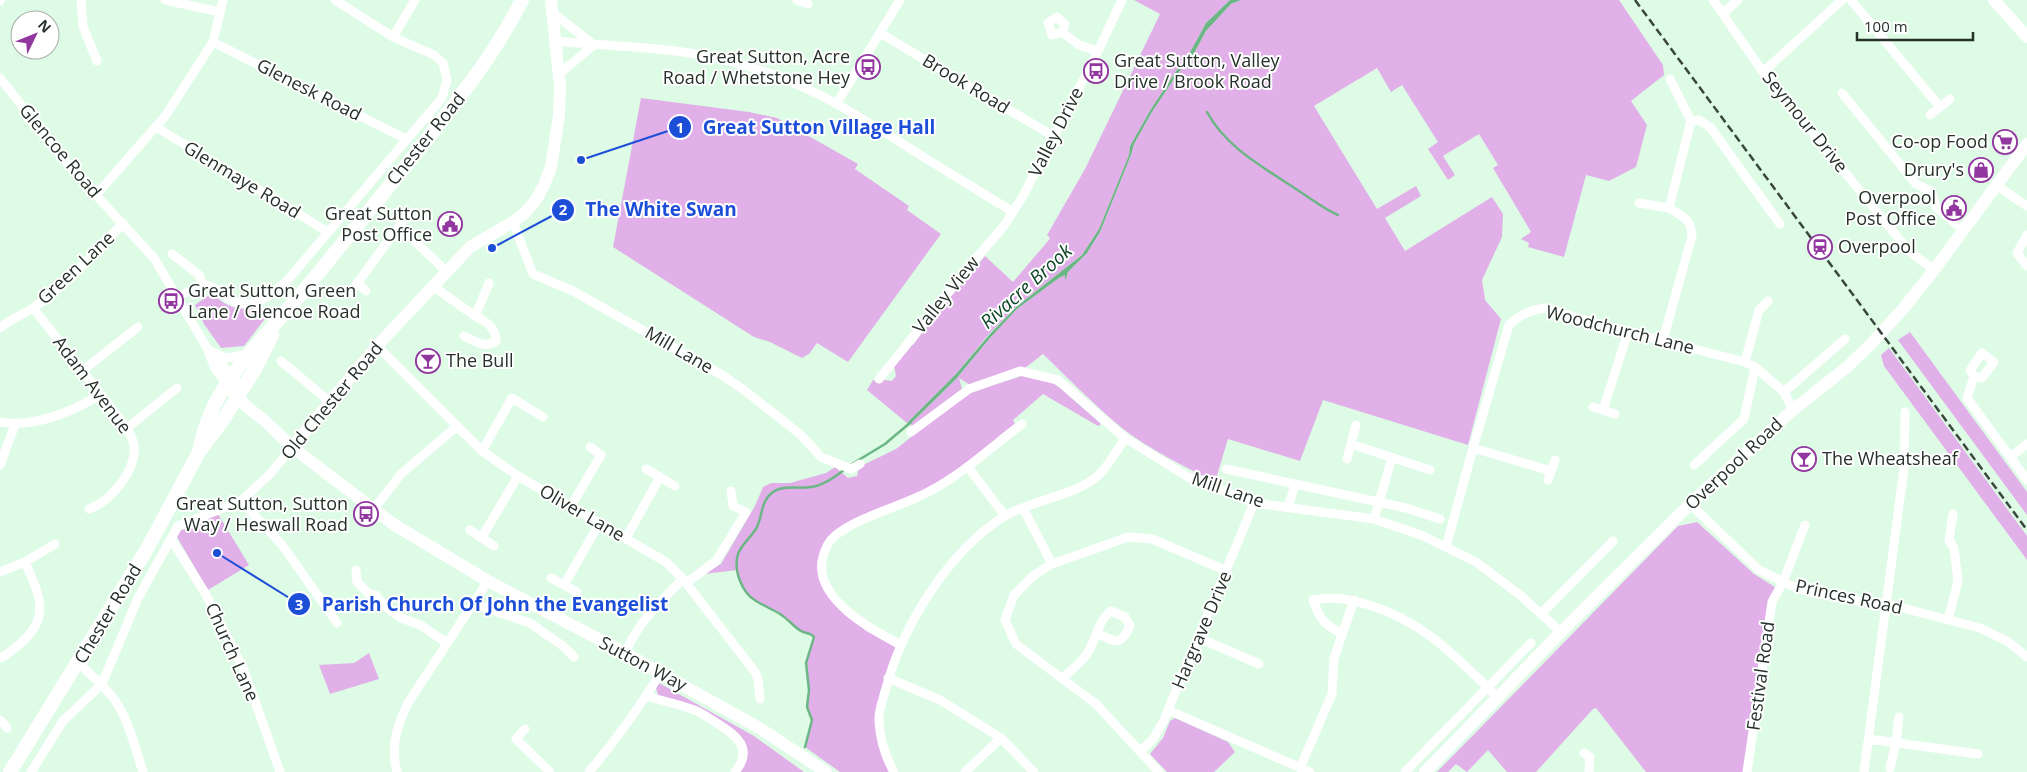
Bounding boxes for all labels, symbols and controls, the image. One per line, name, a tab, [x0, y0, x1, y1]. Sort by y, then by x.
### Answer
north arrow	[10, 10, 60, 60]
scale bar	[1857, 10, 1973, 42]
text: N	[34, 15, 56, 36]
text: 100 m	[1864, 16, 1908, 36]
place label: Great Sutton, Acre Road / Whetstone Hey	[663, 44, 851, 89]
street label: Brook Road	[918, 48, 1015, 119]
place label: Great Sutton, Valley Drive / Brook Road	[1114, 48, 1281, 93]
street label: Glenesk Road	[253, 52, 366, 126]
bus stop icon: Great Sutton, Acre Road / Whetstone Hey	[855, 54, 881, 80]
bus stop icon: Great Sutton, Valley Drive / Brook Road	[1083, 58, 1109, 84]
street label: Seymour Drive	[1758, 66, 1854, 177]
street label: Valley Drive	[1022, 83, 1088, 181]
street label: Chester Road	[380, 87, 470, 190]
street label: Glencoe Road	[14, 98, 107, 202]
callout: Great Sutton Village Hall	[667, 110, 945, 144]
text: Great Sutton Village Hall	[703, 114, 935, 140]
text: 1	[676, 117, 684, 137]
place label: Co-op Food	[1892, 129, 1988, 153]
supermarket icon: Co-op Food	[1992, 129, 2018, 155]
street label: Glenmaye Road	[180, 135, 305, 223]
place label: Drury's	[1904, 157, 1964, 181]
shop icon: Drury's	[1968, 157, 1994, 183]
place label: Overpool Post Office	[1845, 185, 1936, 230]
callout: The White Swan	[550, 193, 747, 227]
public building icon: Overpool Post Office	[1941, 195, 1967, 221]
text: The White Swan	[585, 196, 737, 222]
text: 2	[559, 199, 568, 219]
place label: Great Sutton Post Office	[325, 201, 432, 246]
public building icon: Great Sutton Post Office	[437, 211, 463, 237]
street label: Green Lane	[32, 225, 119, 309]
station icon: Overpool	[1807, 234, 1833, 260]
place label: Overpool	[1838, 234, 1916, 258]
water label: Rivacre Brook	[974, 237, 1078, 334]
street label: Valley View	[907, 251, 984, 338]
place label: Great Sutton, Green Lane / Glencoe Road	[188, 278, 360, 323]
bus stop icon: Great Sutton, Green Lane / Glencoe Road	[158, 288, 184, 314]
street label: Woodchurch Lane	[1543, 299, 1697, 359]
street label: Mill Lane	[641, 320, 718, 378]
street label: Adam Avenue	[48, 331, 137, 438]
street label: Old Chester Road	[275, 336, 388, 464]
bar icon: The Bull	[415, 348, 441, 374]
place label: The Bull	[446, 348, 514, 372]
street label: Overpool Road	[1679, 412, 1787, 515]
bar icon: The Wheatsheaf	[1791, 446, 1817, 472]
place label: The Wheatsheaf	[1822, 446, 1959, 470]
street label: Mill Lane	[1189, 465, 1268, 513]
street label: Oliver Lane	[535, 478, 630, 546]
place label: Great Sutton, Sutton Way / Heswall Road	[176, 491, 348, 536]
bus stop icon: Great Sutton, Sutton Way / Heswall Road	[353, 501, 379, 527]
street label: Chester Road	[68, 559, 146, 668]
street label: Hargrave Drive	[1165, 567, 1237, 692]
street label: Princes Road	[1794, 573, 1905, 619]
callout: Parish Church Of John the Evangelist	[287, 587, 678, 621]
text: Parish Church Of John the Evangelist	[322, 591, 668, 617]
text: 3	[295, 594, 303, 614]
street label: Church Lane	[200, 598, 265, 705]
street label: Festival Road	[1740, 620, 1780, 732]
street label: Sutton Way	[595, 630, 692, 697]

